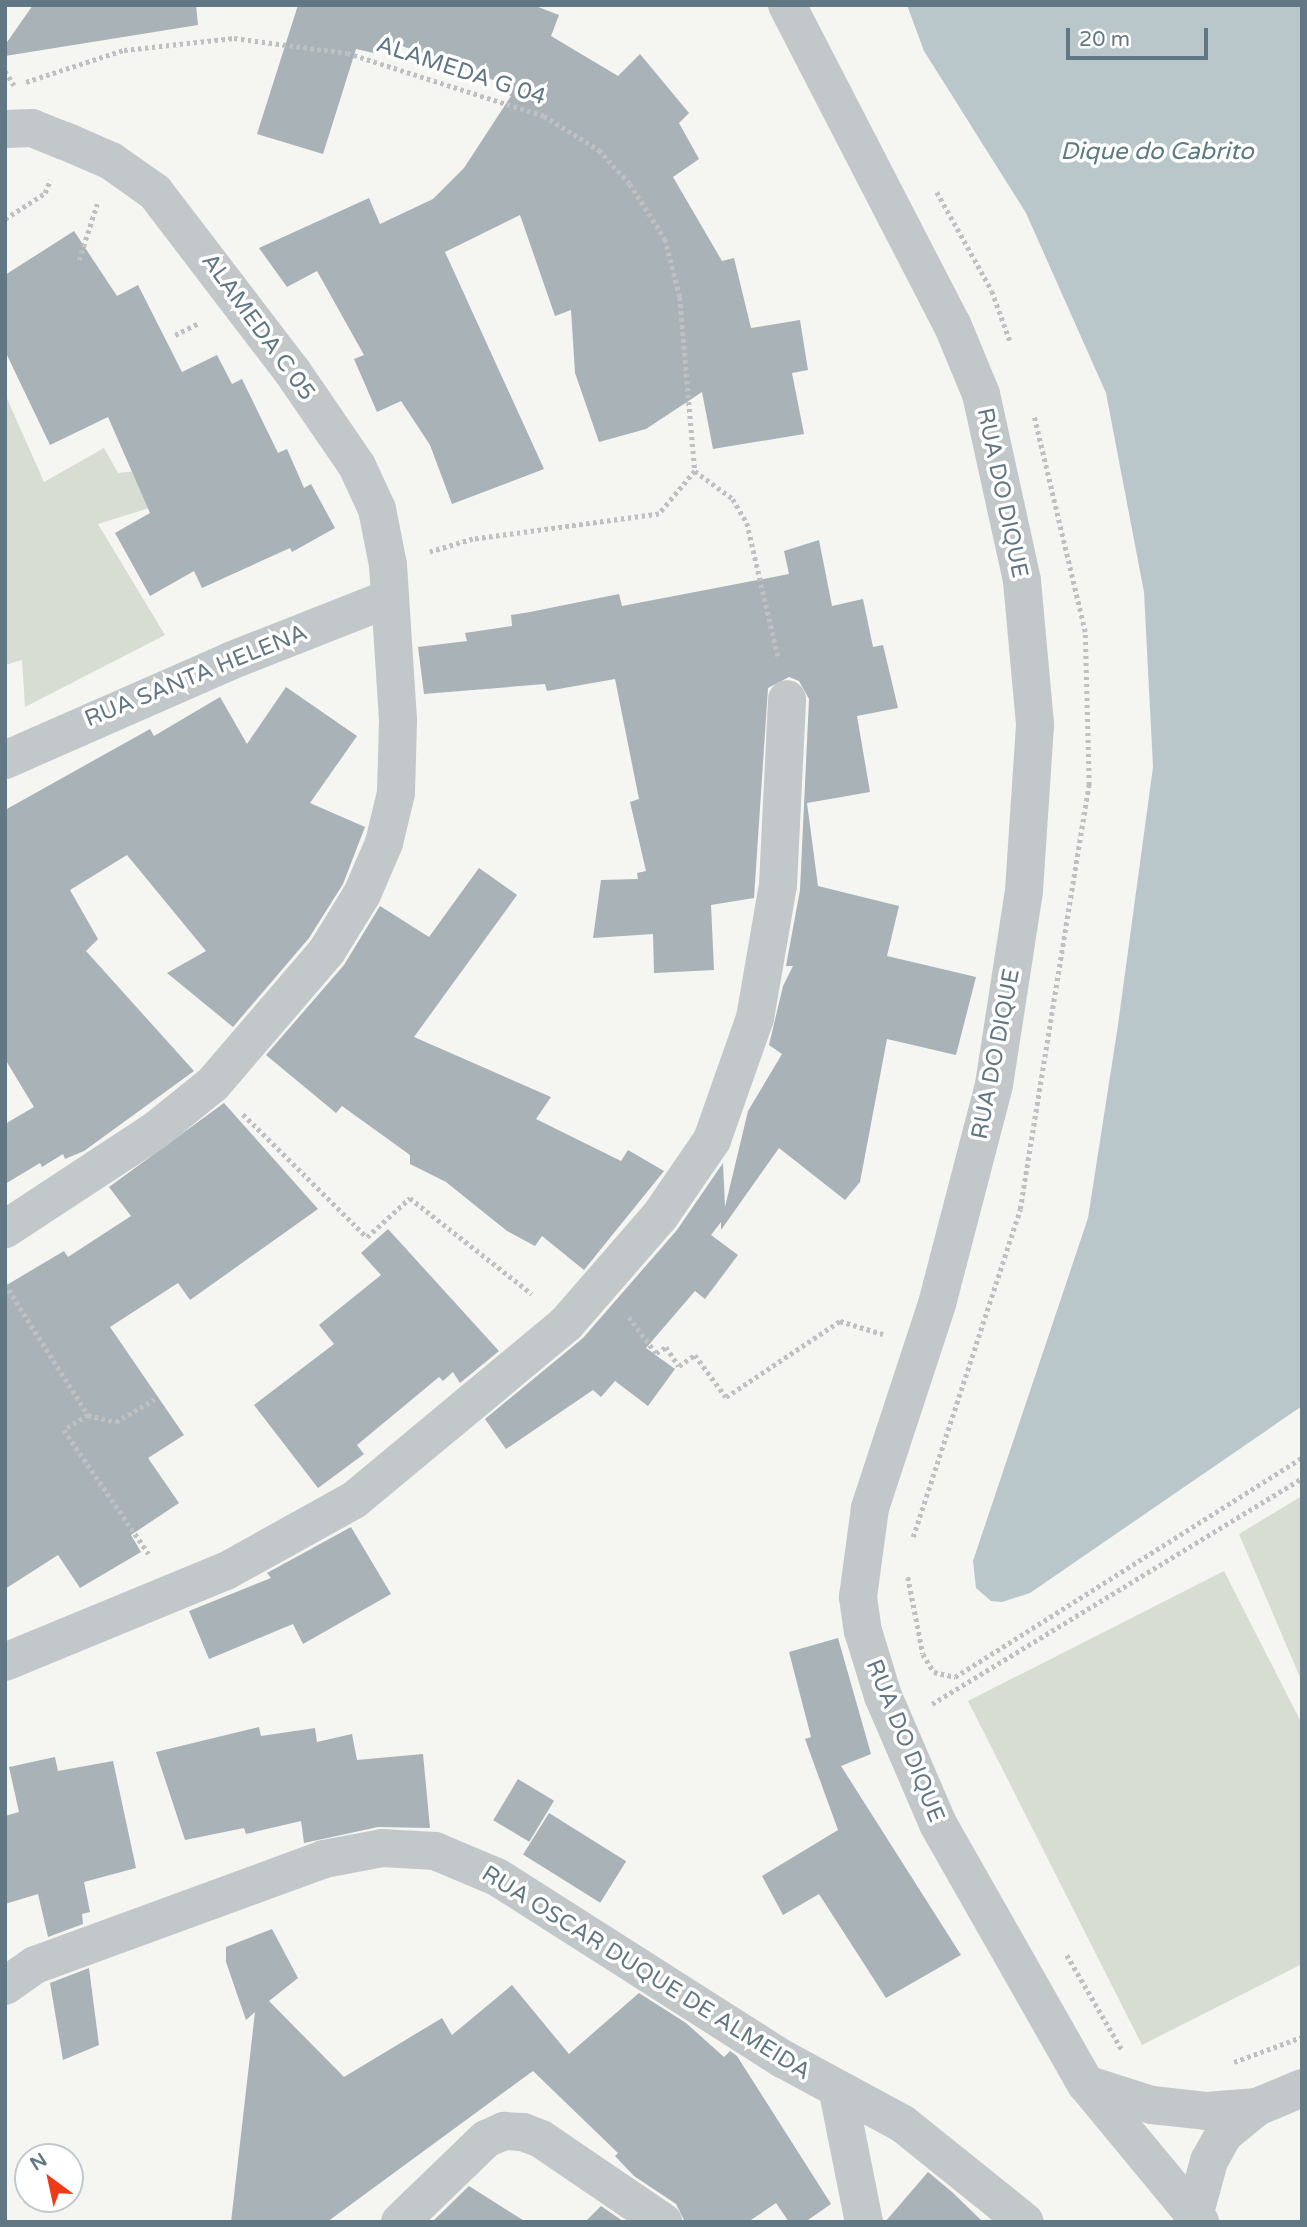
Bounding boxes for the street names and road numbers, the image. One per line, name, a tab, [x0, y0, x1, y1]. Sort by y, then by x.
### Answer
street label: ALAMEDA G 04	[373, 31, 549, 111]
street label: ALAMEDA C 05	[195, 248, 321, 406]
street label: RUA DO DIQUE	[971, 406, 1033, 580]
street label: RUA SANTA HELENA	[81, 619, 311, 733]
street label: RUA DO DIQUE	[966, 966, 1026, 1142]
street label: RUA DO DIQUE	[860, 1656, 950, 1826]
street label: RUA OSCAR DUQUE DE ALMEIDA	[477, 1860, 815, 2086]

